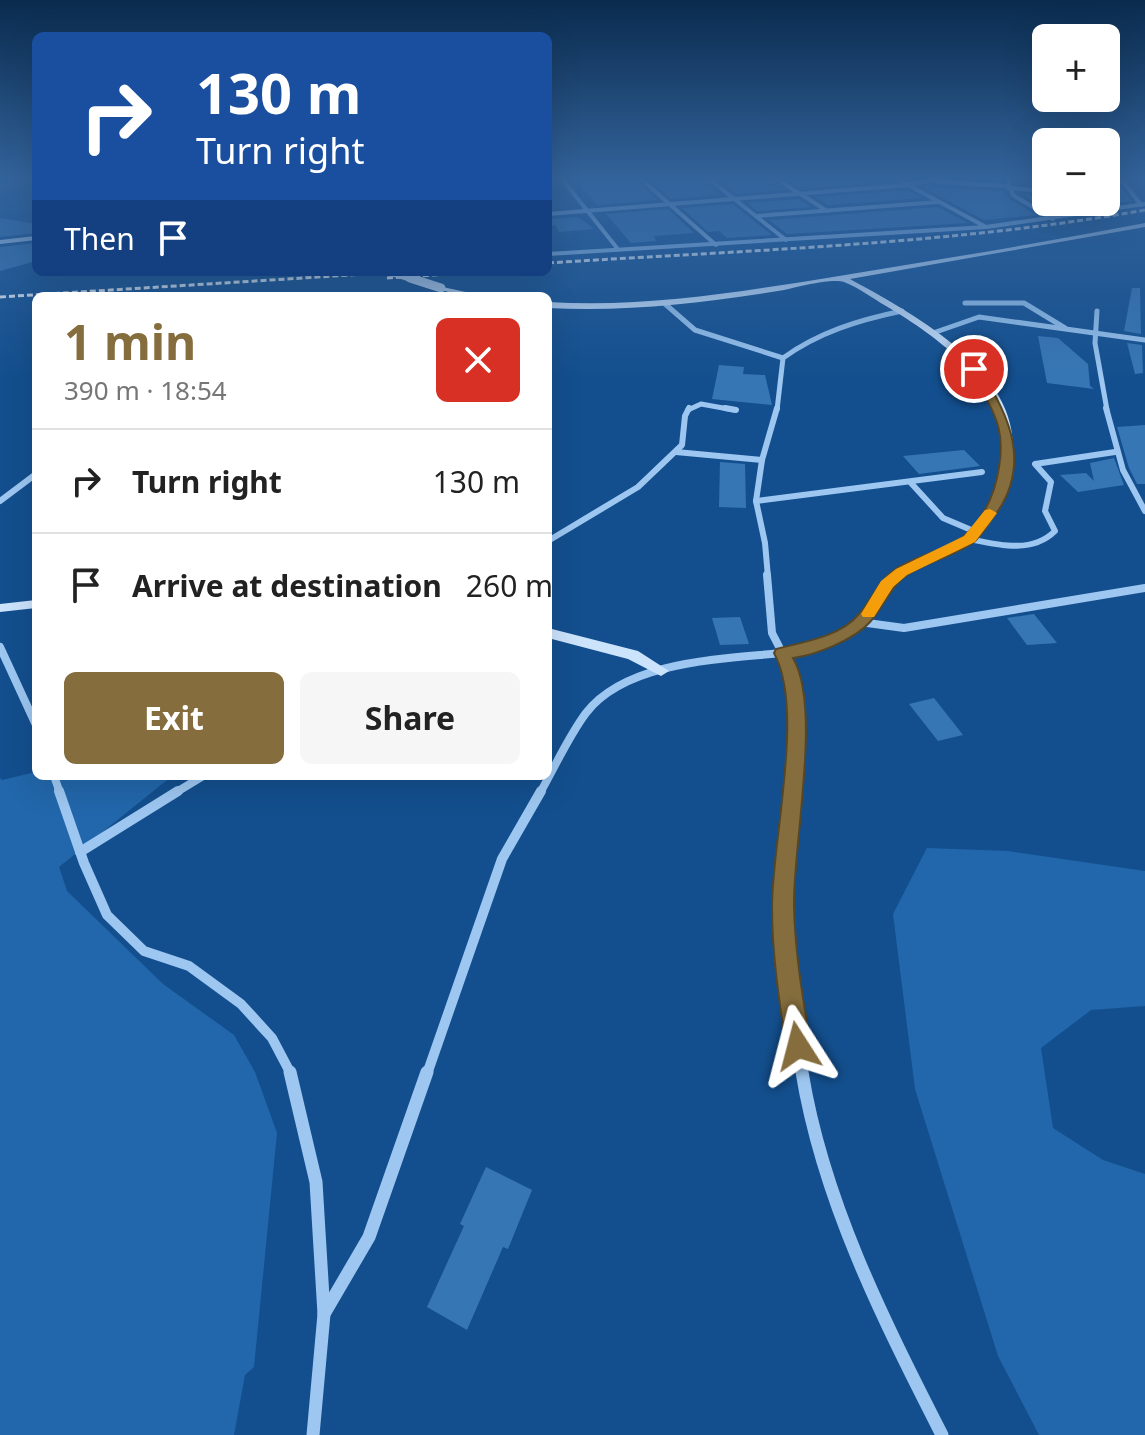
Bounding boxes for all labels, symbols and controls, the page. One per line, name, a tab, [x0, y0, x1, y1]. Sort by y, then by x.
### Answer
map controls	[1032, 24, 1120, 216]
button: +	[1032, 24, 1120, 112]
text: 130 m	[196, 54, 361, 130]
icon: right	[64, 64, 168, 168]
text: Turn right	[196, 126, 364, 175]
button: −	[1032, 128, 1120, 216]
icon: arrive	[151, 216, 195, 260]
text: Then	[64, 218, 135, 259]
text: 1 min	[64, 309, 196, 374]
button: close	[436, 318, 520, 402]
pin	[940, 335, 1008, 403]
icon: arrive	[952, 347, 996, 391]
text: 390 m · 18:54	[64, 372, 227, 408]
icon: right	[64, 459, 108, 503]
text: Turn right	[132, 461, 282, 502]
text: 130 m	[433, 461, 520, 502]
icon: arrive	[64, 563, 108, 607]
text: Arrive at destination	[132, 565, 442, 606]
text: 260 m	[466, 565, 553, 606]
button: Exit	[64, 672, 284, 764]
button: Share	[300, 672, 520, 764]
position arrow	[756, 1004, 840, 1088]

